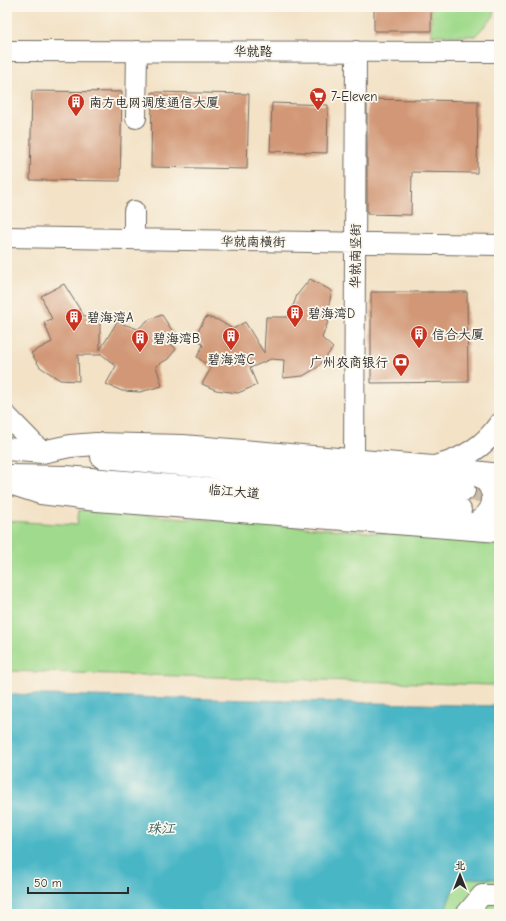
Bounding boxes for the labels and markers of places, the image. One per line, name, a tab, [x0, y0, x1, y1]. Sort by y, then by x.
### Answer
supermarket icon: 7-Eleven	[308, 86, 328, 111]
place label: 7-Eleven	[331, 89, 377, 104]
building icon: 南方电网调度通信大厦	[66, 92, 86, 117]
place label: 南方电网调度通信大厦	[89, 95, 219, 110]
building icon: 碧海湾D	[285, 303, 305, 328]
place label: 碧海湾D	[308, 306, 355, 321]
building icon: 碧海湾A	[64, 307, 84, 332]
place label: 碧海湾A	[87, 310, 134, 325]
building icon: 信合大厦	[409, 324, 429, 349]
building icon: 碧海湾C	[221, 326, 241, 351]
place label: 信合大厦	[432, 327, 484, 342]
building icon: 碧海湾B	[130, 328, 150, 353]
place label: 碧海湾B	[153, 331, 200, 346]
place label: 碧海湾C	[208, 352, 255, 367]
bank icon: 广州农商银行	[391, 352, 411, 377]
place label: 广州农商银行	[310, 355, 388, 370]

